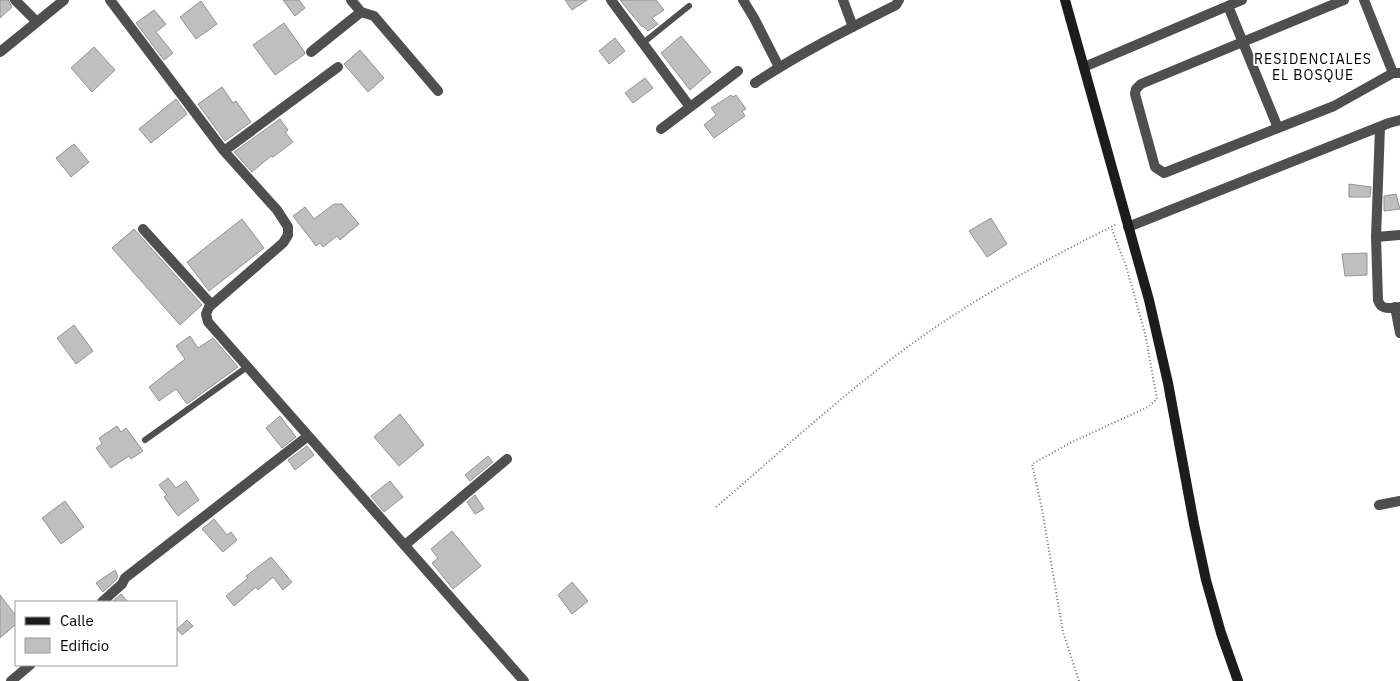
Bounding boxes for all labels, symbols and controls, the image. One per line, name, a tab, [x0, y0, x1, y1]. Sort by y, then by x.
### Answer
district label: RESIDENCIALES EL BOSQUE	[1254, 50, 1372, 84]
legend	[15, 601, 178, 666]
text: Calle	[60, 611, 94, 630]
text: Edificio	[60, 636, 109, 655]

